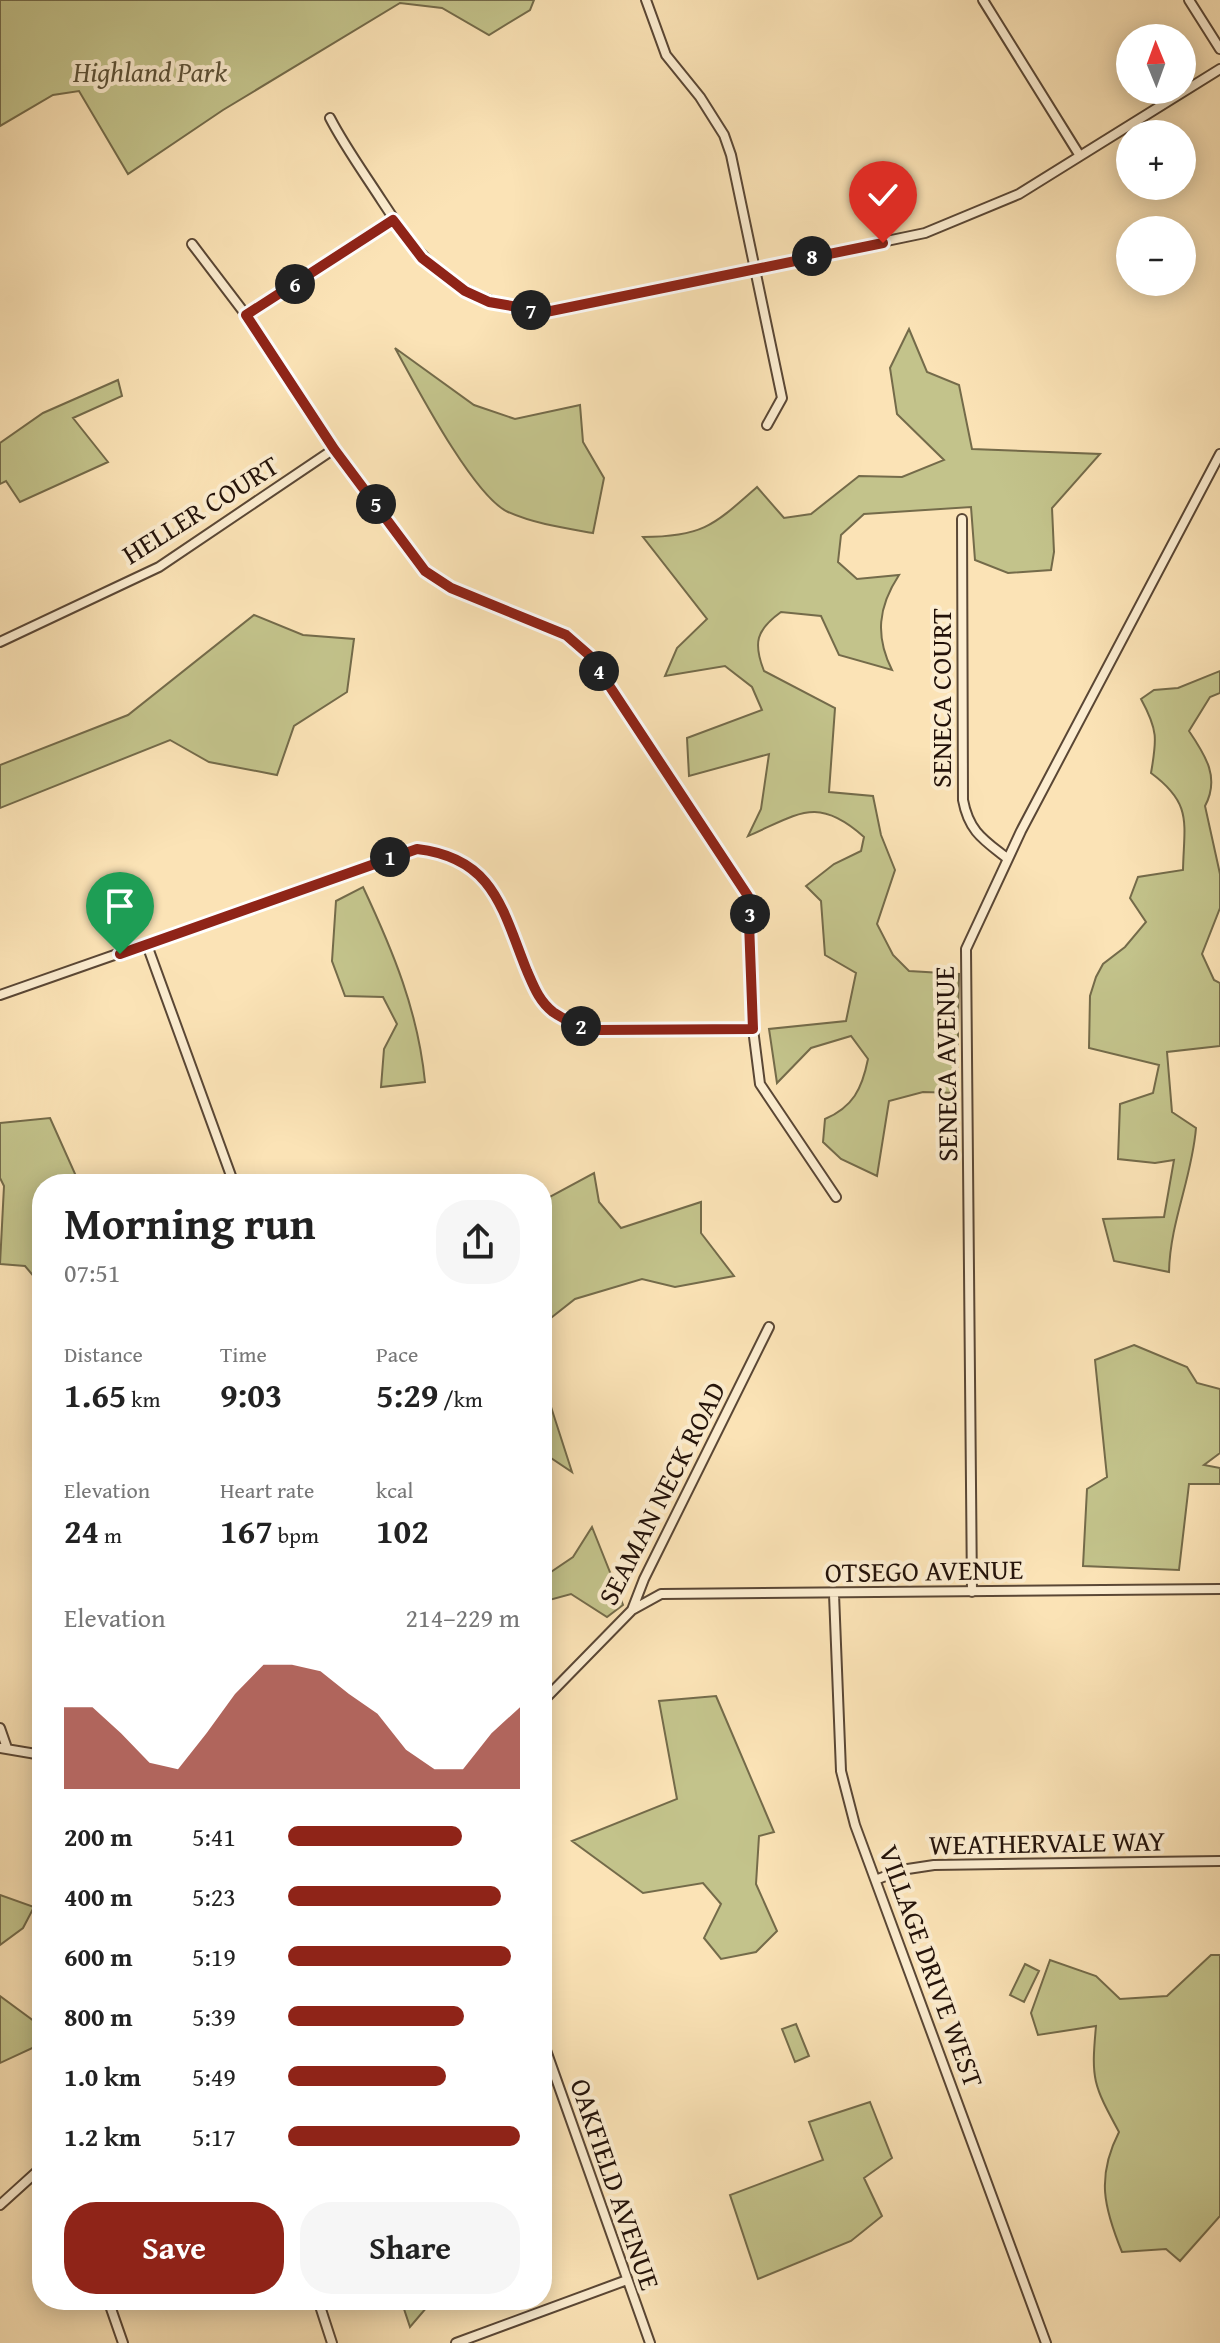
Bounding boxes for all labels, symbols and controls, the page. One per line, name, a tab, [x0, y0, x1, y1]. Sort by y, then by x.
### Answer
north arrow	[1116, 24, 1196, 104]
map controls	[1116, 24, 1196, 296]
park label: Highland Park	[72, 51, 227, 92]
button: +	[1116, 120, 1196, 200]
pin	[849, 161, 917, 243]
icon: check	[861, 173, 905, 217]
button: −	[1116, 216, 1196, 296]
pin: 8	[792, 236, 832, 276]
text: 8	[806, 240, 818, 272]
pin: 6	[275, 264, 315, 304]
text: 6	[289, 268, 301, 300]
pin: 7	[511, 290, 551, 330]
text: 7	[525, 294, 537, 326]
street label: HELLER COURT	[113, 444, 287, 574]
pin: 5	[356, 484, 396, 524]
text: 5	[370, 488, 382, 520]
street label: SENECA COURT	[920, 608, 961, 788]
pin: 4	[579, 651, 619, 691]
text: 4	[593, 655, 605, 687]
pin: 1	[370, 837, 410, 877]
text: 1	[384, 841, 396, 873]
pin	[86, 872, 154, 954]
icon: arrive	[98, 884, 142, 928]
pin: 3	[730, 894, 770, 934]
text: 3	[744, 898, 756, 930]
street label: SENECA AVENUE	[923, 966, 967, 1162]
pin: 2	[561, 1006, 601, 1046]
text: 2	[575, 1010, 587, 1042]
text: Morning run	[64, 1191, 315, 1255]
button: share	[436, 1200, 520, 1284]
text: 07:51	[64, 1253, 120, 1292]
text: Distance	[64, 1338, 143, 1370]
text: Time	[220, 1338, 267, 1370]
text: Pace	[376, 1338, 418, 1370]
text: 1.65	[64, 1370, 126, 1419]
text: 9:03	[220, 1370, 282, 1419]
text: 5:29	[376, 1370, 438, 1419]
street label: SEAMAN NECK ROAD	[587, 1374, 735, 1612]
text: km	[126, 1383, 160, 1415]
text: /km	[438, 1383, 483, 1415]
text: Elevation	[64, 1474, 150, 1506]
text: Heart rate	[220, 1474, 314, 1506]
text: kcal	[376, 1474, 414, 1506]
text: 24	[64, 1506, 99, 1555]
text: 167	[220, 1506, 273, 1555]
text: 102	[376, 1506, 429, 1555]
text: m	[99, 1519, 122, 1551]
text: bpm	[273, 1519, 319, 1551]
street label: OTSEGO AVENUE	[824, 1548, 1024, 1592]
text: Elevation	[64, 1598, 166, 1637]
text: 214–229 m	[406, 1598, 520, 1637]
text: 200 m	[64, 1817, 132, 1856]
text: 5:41	[192, 1817, 236, 1856]
street label: WEATHERVALE WAY	[928, 1819, 1166, 1865]
street label: VILLAGE DRIVE WEST	[869, 1839, 995, 2093]
text: 400 m	[64, 1877, 132, 1916]
text: 5:23	[192, 1877, 236, 1916]
text: 600 m	[64, 1937, 132, 1976]
text: 5:19	[192, 1937, 236, 1976]
text: 800 m	[64, 1997, 132, 2036]
text: 5:39	[192, 1997, 236, 2036]
text: 1.0 km	[64, 2057, 141, 2096]
text: 5:49	[192, 2057, 236, 2096]
street label: OAKFIELD AVENUE	[561, 2073, 671, 2295]
text: 1.2 km	[64, 2117, 141, 2156]
text: 5:17	[192, 2117, 236, 2156]
button: Save	[64, 2202, 284, 2294]
button: Share	[300, 2202, 520, 2294]

